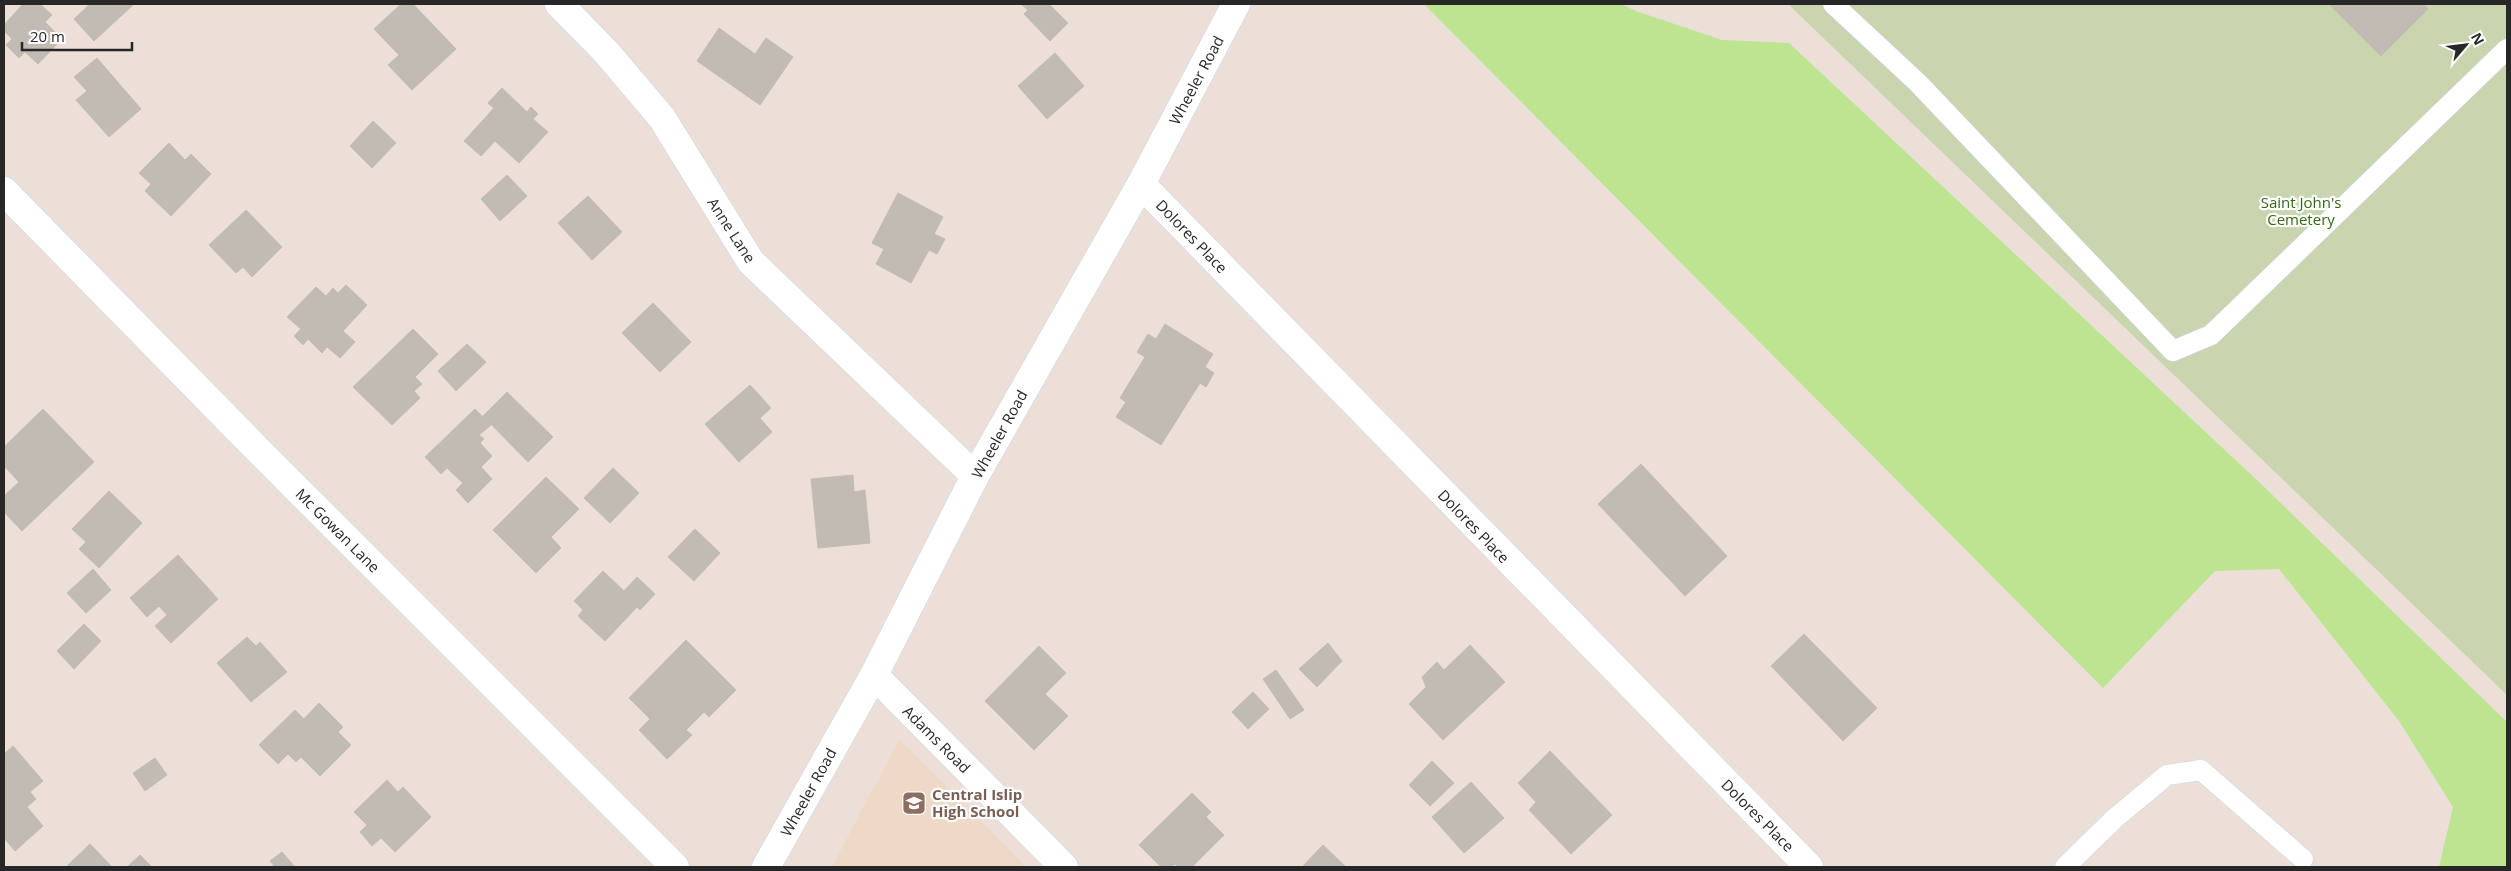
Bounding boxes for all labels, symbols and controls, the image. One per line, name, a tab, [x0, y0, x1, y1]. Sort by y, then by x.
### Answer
scale bar	[22, 20, 132, 52]
north arrow	[2441, 20, 2491, 70]
text: 20 m	[30, 26, 65, 46]
text: N	[2467, 29, 2489, 48]
street label: Wheeler Road	[1164, 32, 1228, 128]
park label: Saint John's Cemetery	[2261, 192, 2341, 229]
street label: Anne Lane	[703, 194, 761, 266]
street label: Dolores Place	[1152, 195, 1232, 277]
street label: Wheeler Road	[967, 386, 1031, 482]
street label: Mc Gowan Lane	[292, 484, 384, 576]
street label: Dolores Place	[1434, 485, 1514, 567]
street label: Adams Road	[899, 701, 975, 777]
street label: Wheeler Road	[776, 744, 840, 840]
street label: Dolores Place	[1717, 774, 1799, 856]
place label: Central Islip High School	[932, 784, 1022, 821]
school or university icon: Central Islip High School	[901, 790, 927, 816]

